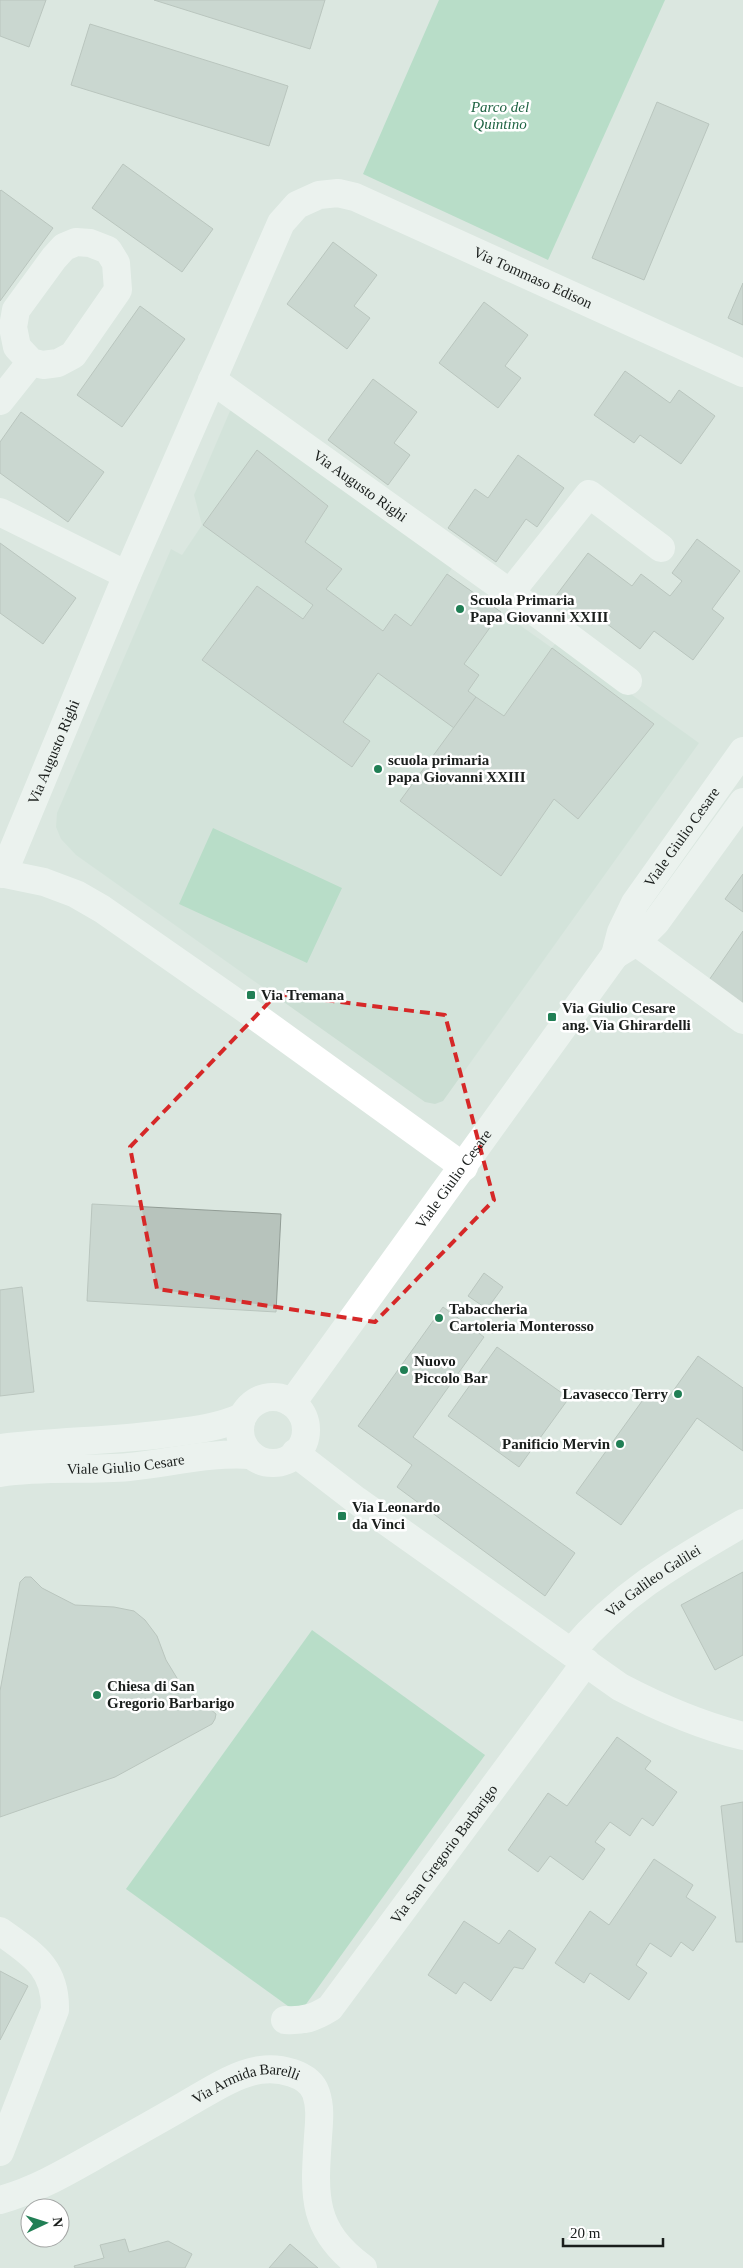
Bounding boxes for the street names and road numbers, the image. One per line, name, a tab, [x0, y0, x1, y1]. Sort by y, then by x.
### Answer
street label: Via Tommaso Edison	[471, 244, 595, 312]
street label: Via Augusto Righi	[310, 447, 410, 525]
street label: Via Augusto Righi	[25, 697, 82, 807]
street label: Viale Giulio Cesare	[641, 784, 723, 890]
street label: Viale Giulio Cesare	[412, 1126, 495, 1232]
street label: Viale Giulio Cesare	[67, 1451, 186, 1477]
street label: Via Galileo Galilei	[602, 1542, 703, 1620]
street label: Via San Gregorio Barbarigo	[387, 1781, 501, 1927]
street label: Via Armida Barelli	[189, 2061, 303, 2107]

